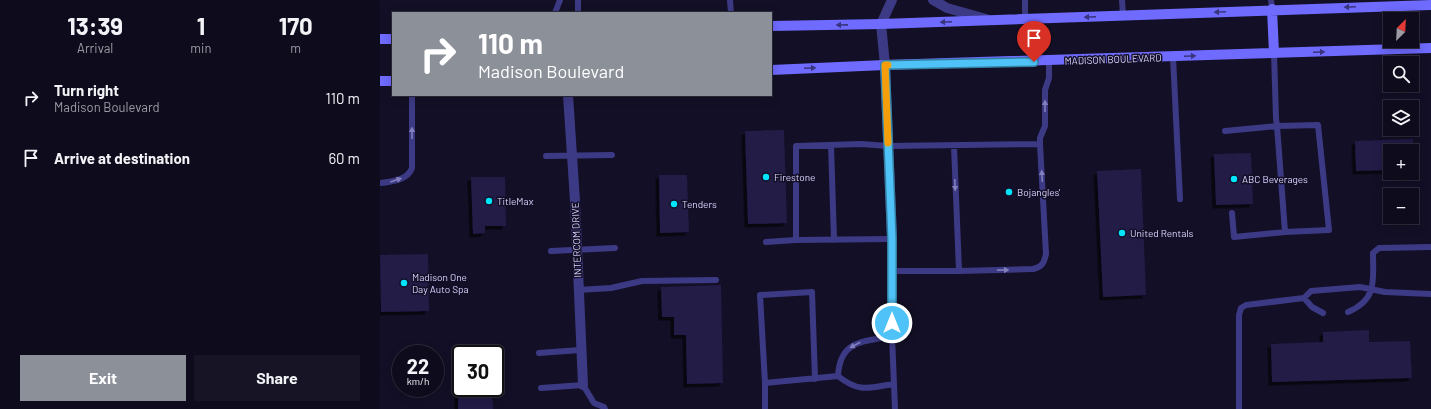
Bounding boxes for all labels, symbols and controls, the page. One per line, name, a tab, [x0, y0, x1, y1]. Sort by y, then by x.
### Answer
one-way arrow	[1343, 4, 1356, 10]
one-way arrow	[1214, 8, 1226, 15]
text: 13:39	[67, 11, 123, 40]
text: 1	[197, 11, 205, 40]
text: 170	[279, 11, 313, 40]
north arrow	[1383, 12, 1419, 48]
map controls	[1383, 12, 1419, 224]
one-way arrow	[1083, 14, 1096, 20]
one-way arrow	[939, 19, 952, 25]
pin	[1017, 21, 1051, 62]
one-way arrow	[835, 22, 848, 28]
text: 110 m	[478, 26, 543, 60]
icon: arrive	[1023, 27, 1045, 49]
icon: right	[412, 28, 464, 80]
text: Arrival	[77, 40, 113, 56]
text: min	[190, 40, 211, 56]
text: m	[290, 40, 301, 56]
one-way arrow	[1313, 49, 1326, 55]
street label: MADISON BOULEVARD	[1064, 51, 1162, 67]
one-way arrow	[1184, 53, 1196, 60]
button: search	[1383, 56, 1419, 92]
text: Madison Boulevard	[478, 60, 624, 82]
one-way arrow	[804, 65, 816, 72]
text: Turn right	[54, 81, 119, 99]
icon: right	[20, 87, 42, 109]
text: 110 m	[326, 89, 360, 107]
text: Madison Boulevard	[54, 99, 160, 115]
one-way arrow	[1042, 99, 1048, 112]
button: layers	[1383, 100, 1419, 136]
one-way arrow	[409, 126, 415, 139]
button: +	[1383, 144, 1419, 180]
icon: arrive	[20, 147, 42, 169]
text: Arrive at destination	[54, 149, 190, 167]
text: 60 m	[328, 149, 360, 167]
one-way arrow	[1038, 170, 1045, 182]
place label: Firestone	[774, 171, 815, 183]
marker: Firestone	[761, 172, 771, 182]
place label: ABC Beverages	[1242, 173, 1308, 185]
marker: ABC Beverages	[1229, 174, 1239, 184]
one-way arrow	[391, 176, 403, 182]
one-way arrow	[952, 179, 958, 192]
place label: Bojangles'	[1017, 186, 1061, 198]
marker: Bojangles'	[1004, 187, 1014, 197]
button: −	[1383, 188, 1419, 224]
place label: TitleMax	[497, 195, 534, 207]
marker: TitleMax	[484, 196, 494, 206]
place label: Tenders	[682, 198, 717, 210]
marker: Tenders	[669, 199, 679, 209]
street label: INTERCOM DRIVE	[569, 202, 583, 278]
place label: United Rentals	[1130, 227, 1194, 239]
marker: United Rentals	[1117, 228, 1127, 238]
one-way arrow	[997, 267, 1010, 273]
place label: Madison One Day Auto Spa	[412, 271, 469, 295]
marker: Madison One Day Auto Spa	[399, 278, 409, 288]
position arrow	[871, 302, 913, 344]
one-way arrow	[849, 342, 861, 349]
speed limit sign: 30	[452, 345, 504, 397]
text: 22	[407, 354, 429, 378]
button: Exit	[20, 355, 186, 401]
button: Share	[194, 355, 360, 401]
text: km/h	[407, 375, 429, 387]

